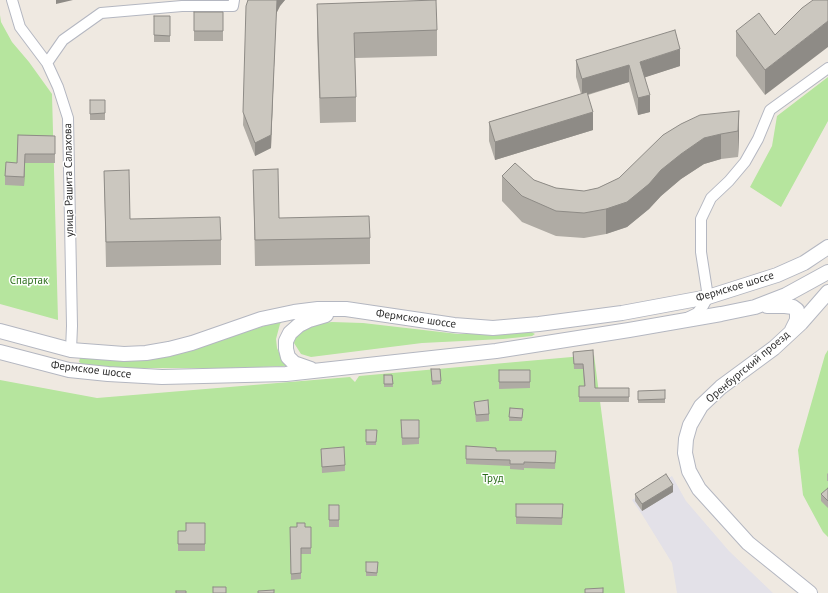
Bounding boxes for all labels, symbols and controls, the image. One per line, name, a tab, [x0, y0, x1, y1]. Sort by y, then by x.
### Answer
street label: улица Рашита Салахова	[61, 123, 77, 237]
street label: Фермское шоссе	[694, 269, 776, 305]
park label: Спартак	[10, 274, 48, 288]
street label: Фермское шоссе	[375, 307, 457, 331]
street label: Оренбургский проезд	[704, 328, 792, 406]
street label: Фермское шоссе	[50, 359, 132, 381]
park label: Труд	[482, 472, 504, 486]

